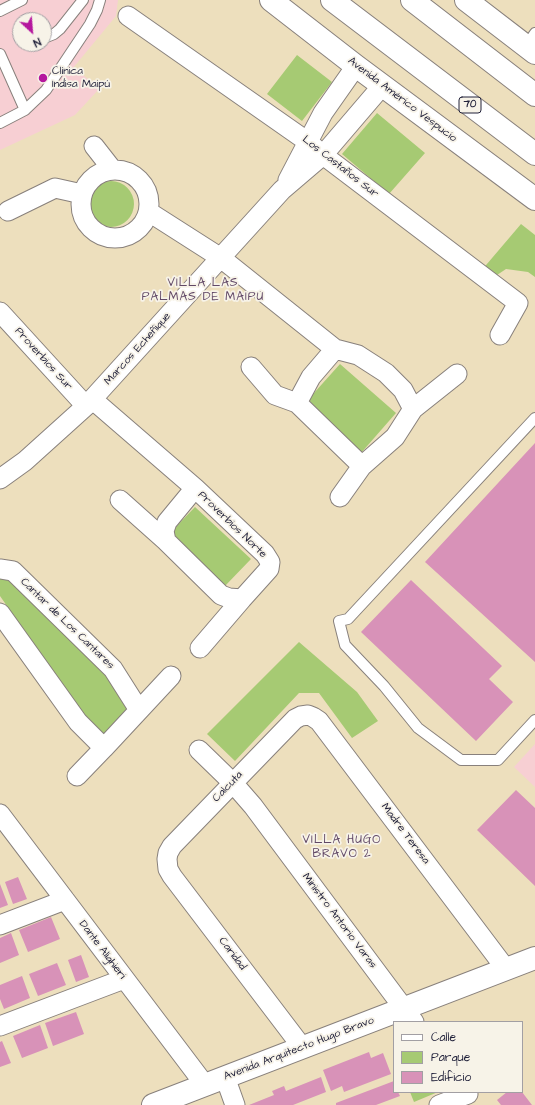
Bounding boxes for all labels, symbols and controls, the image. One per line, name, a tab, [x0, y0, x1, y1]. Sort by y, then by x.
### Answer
north arrow	[12, 12, 52, 52]
text: N	[31, 34, 43, 51]
street label: Avenida Américo Vespucio	[345, 55, 459, 145]
place label: Clínica Indisa Maipú	[52, 65, 110, 91]
marker: Clínica Indisa Maipú	[37, 72, 49, 84]
road number: 70	[459, 97, 481, 113]
street label: Los Castaños Sur	[299, 133, 381, 201]
district label: VILLA LAS PALMAS DE MAIPÚ	[142, 276, 264, 304]
street label: Marcos Echeñique	[102, 310, 174, 388]
street label: Proverbios Sur	[11, 325, 75, 393]
street label: Proverbios Norte	[195, 489, 269, 561]
street label: Cantar de Los Cantares	[17, 576, 117, 672]
street label: Calcuta	[210, 769, 246, 805]
street label: Madre Teresa	[378, 801, 432, 867]
district label: VILLA HUGO BRAVO 2	[303, 833, 381, 861]
street label: Ministro Antorio Varas	[299, 871, 379, 971]
street label: Dante Alighieri	[76, 918, 128, 982]
street label: Caridad	[215, 935, 249, 973]
street label: Avenida Arquitecto Hugo Bravo	[222, 1014, 376, 1084]
legend	[393, 1021, 523, 1093]
text: Calle	[431, 1029, 456, 1046]
text: Parque	[431, 1049, 470, 1066]
text: Edificio	[431, 1069, 471, 1086]

